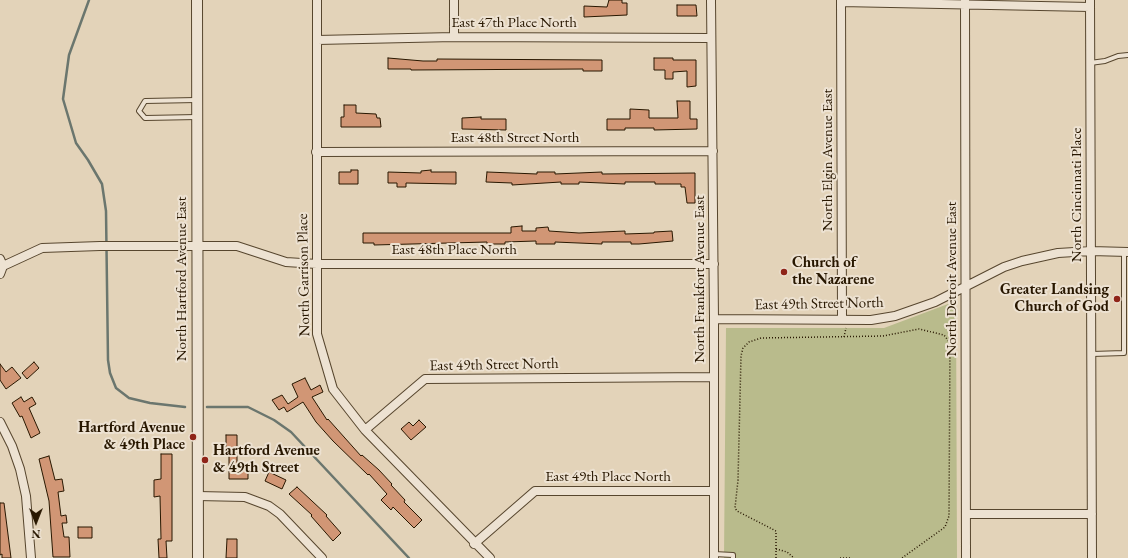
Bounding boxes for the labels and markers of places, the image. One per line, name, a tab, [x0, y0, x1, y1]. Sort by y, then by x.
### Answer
place label: Church of the Nazarene	[792, 254, 874, 289]
marker: Church of the Nazarene	[779, 267, 789, 277]
place label: Greater Landsing Church of God	[1000, 281, 1109, 316]
marker: Greater Landsing Church of God	[1112, 294, 1122, 304]
place label: Hartford Avenue & 49th Place	[78, 419, 185, 454]
marker: Hartford Avenue & 49th Place	[188, 432, 198, 442]
place label: Hartford Avenue & 49th Street	[213, 442, 320, 477]
marker: Hartford Avenue & 49th Street	[200, 455, 210, 465]

